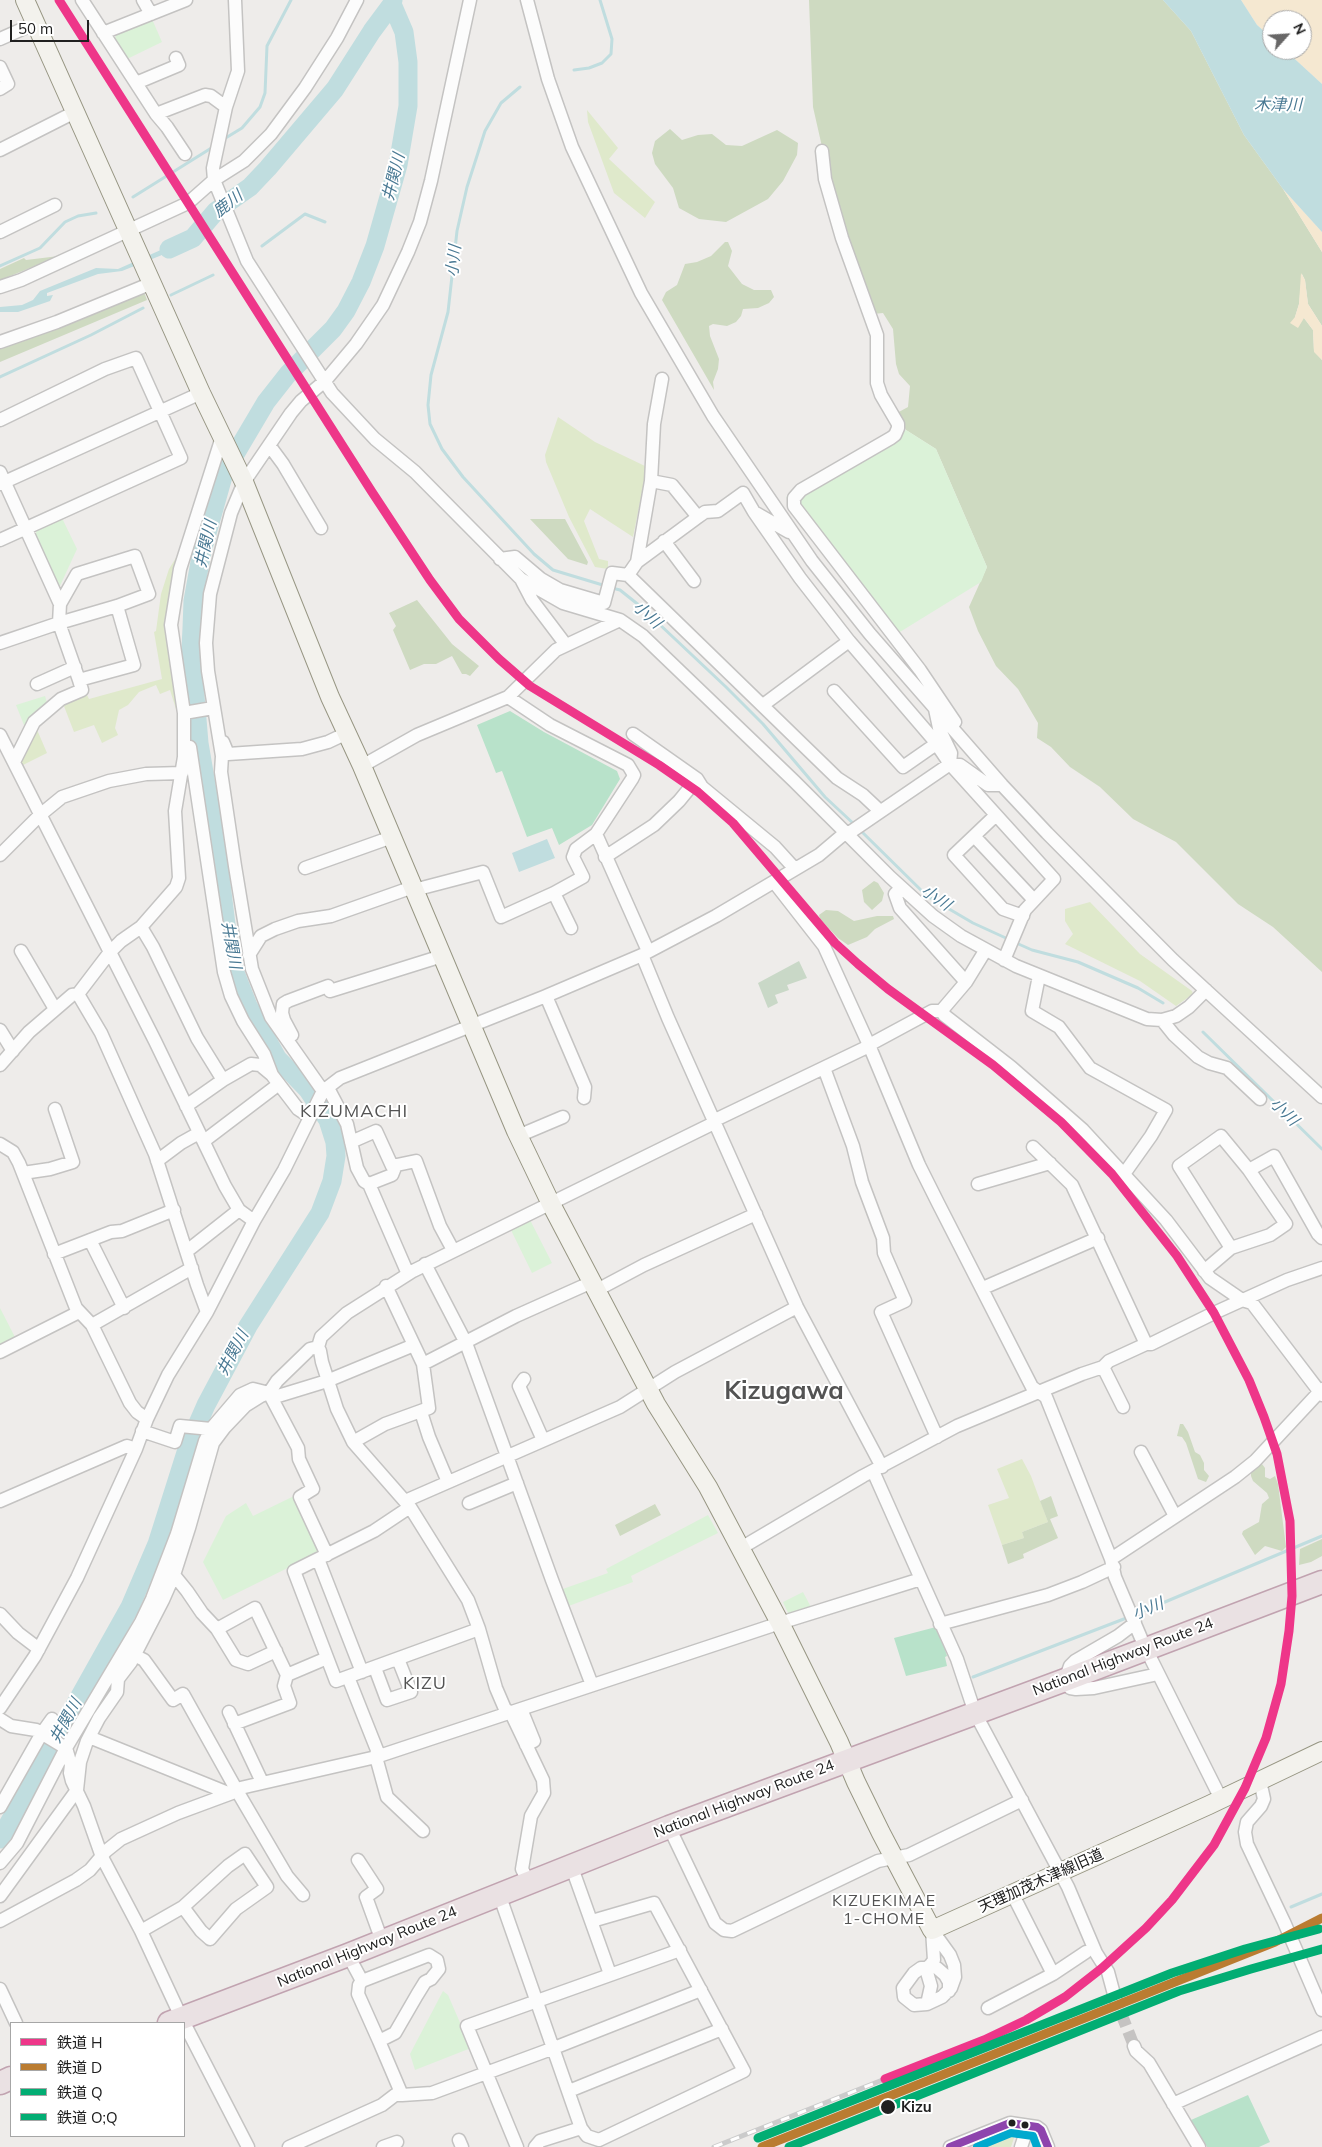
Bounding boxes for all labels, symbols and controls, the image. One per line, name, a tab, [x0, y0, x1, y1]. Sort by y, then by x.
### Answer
scale bar	[12, 10, 91, 42]
north arrow	[1262, 10, 1312, 60]
text: 50 m	[18, 19, 53, 38]
text: N	[1289, 20, 1310, 38]
water label: 木津川	[1254, 95, 1302, 115]
water label: 井関川	[379, 151, 409, 203]
water label: 鹿川	[209, 187, 247, 221]
water label: 小川	[443, 244, 465, 278]
water label: 井関川	[191, 518, 221, 570]
water label: 小川	[629, 597, 665, 633]
water label: 小川	[917, 881, 955, 915]
water label: 井関川	[217, 920, 245, 970]
water label: 小川	[1266, 1094, 1302, 1130]
district label: KIZUMACHI	[299, 1101, 409, 1123]
water label: 井関川	[213, 1327, 253, 1379]
district label: Kizugawa	[724, 1376, 844, 1406]
water label: 小川	[1130, 1594, 1166, 1624]
street label: National Highway Route 24	[1030, 1614, 1216, 1700]
district label: KIZU	[403, 1673, 447, 1695]
water label: 井関川	[46, 1695, 86, 1747]
street label: National Highway Route 24	[651, 1756, 837, 1842]
street label: 天理加茂木津線旧道	[976, 1845, 1106, 1917]
district label: KIZUEKIMAE 1-CHOME	[831, 1891, 937, 1929]
street label: National Highway Route 24	[275, 1903, 459, 1991]
legend	[10, 2022, 185, 2137]
text: 鉄道 H	[57, 2033, 102, 2052]
text: 鉄道 D	[57, 2058, 102, 2077]
text: 鉄道 Q	[57, 2083, 103, 2102]
marker: Kizu	[879, 2098, 897, 2116]
place label: Kizu	[901, 2098, 932, 2116]
text: 鉄道 O;Q	[57, 2108, 118, 2127]
unlabelled marker	[1007, 2118, 1017, 2128]
unlabelled marker	[1020, 2120, 1030, 2130]

